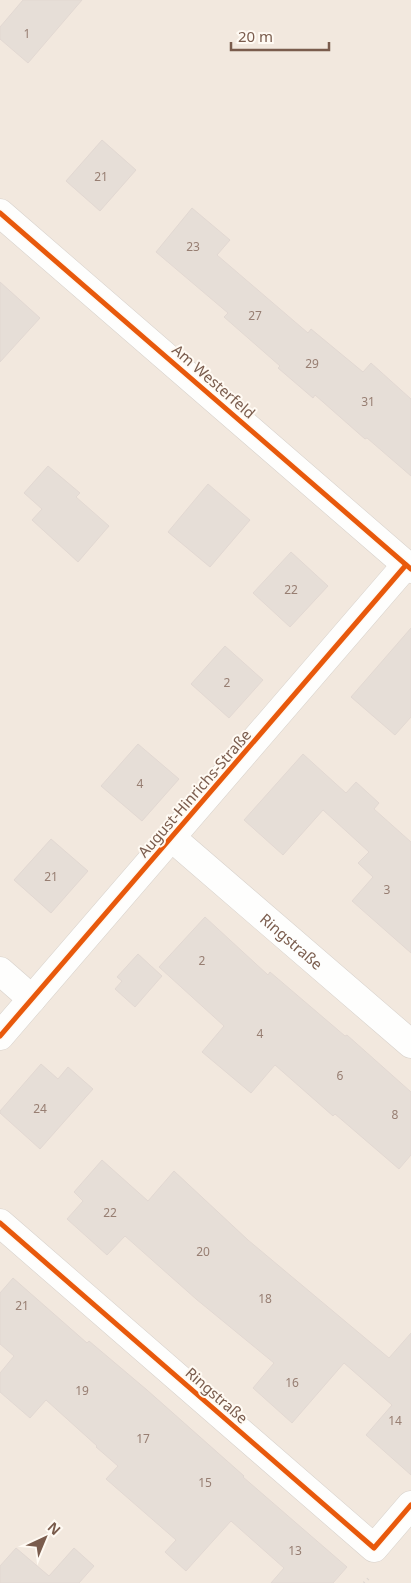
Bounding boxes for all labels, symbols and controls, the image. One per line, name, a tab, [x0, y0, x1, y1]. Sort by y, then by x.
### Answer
scale bar	[231, 20, 328, 52]
house number: 1	[24, 25, 30, 42]
text: 20 m	[238, 26, 273, 46]
house number: 21	[94, 168, 108, 185]
house number: 23	[186, 238, 200, 255]
house number: 27	[248, 307, 262, 324]
street label: Am Westerfeld	[168, 339, 260, 423]
house number: 29	[305, 355, 319, 372]
house number: 31	[361, 393, 375, 410]
house number: 22	[284, 581, 298, 598]
house number: 2	[224, 674, 231, 691]
street label: August-Hinrichs-Straße	[133, 725, 255, 861]
house number: 4	[137, 775, 144, 792]
house number: 21	[44, 868, 58, 885]
house number: 3	[384, 881, 391, 898]
street label: Ringstraße	[256, 909, 327, 974]
house number: 2	[199, 952, 206, 969]
house number: 4	[257, 1025, 264, 1042]
house number: 6	[337, 1067, 344, 1084]
house number: 24	[33, 1100, 47, 1117]
house number: 8	[392, 1106, 399, 1123]
house number: 22	[103, 1204, 117, 1221]
house number: 20	[196, 1243, 210, 1260]
house number: 18	[258, 1290, 272, 1307]
house number: 21	[15, 1297, 29, 1314]
street label: Ringstraße	[182, 1362, 252, 1428]
house number: 16	[285, 1374, 299, 1391]
house number: 19	[75, 1382, 89, 1399]
house number: 14	[388, 1412, 402, 1429]
house number: 17	[136, 1430, 150, 1447]
house number: 15	[198, 1474, 212, 1491]
north arrow	[20, 1513, 70, 1563]
text: N	[44, 1517, 65, 1539]
house number: 13	[288, 1542, 302, 1559]

